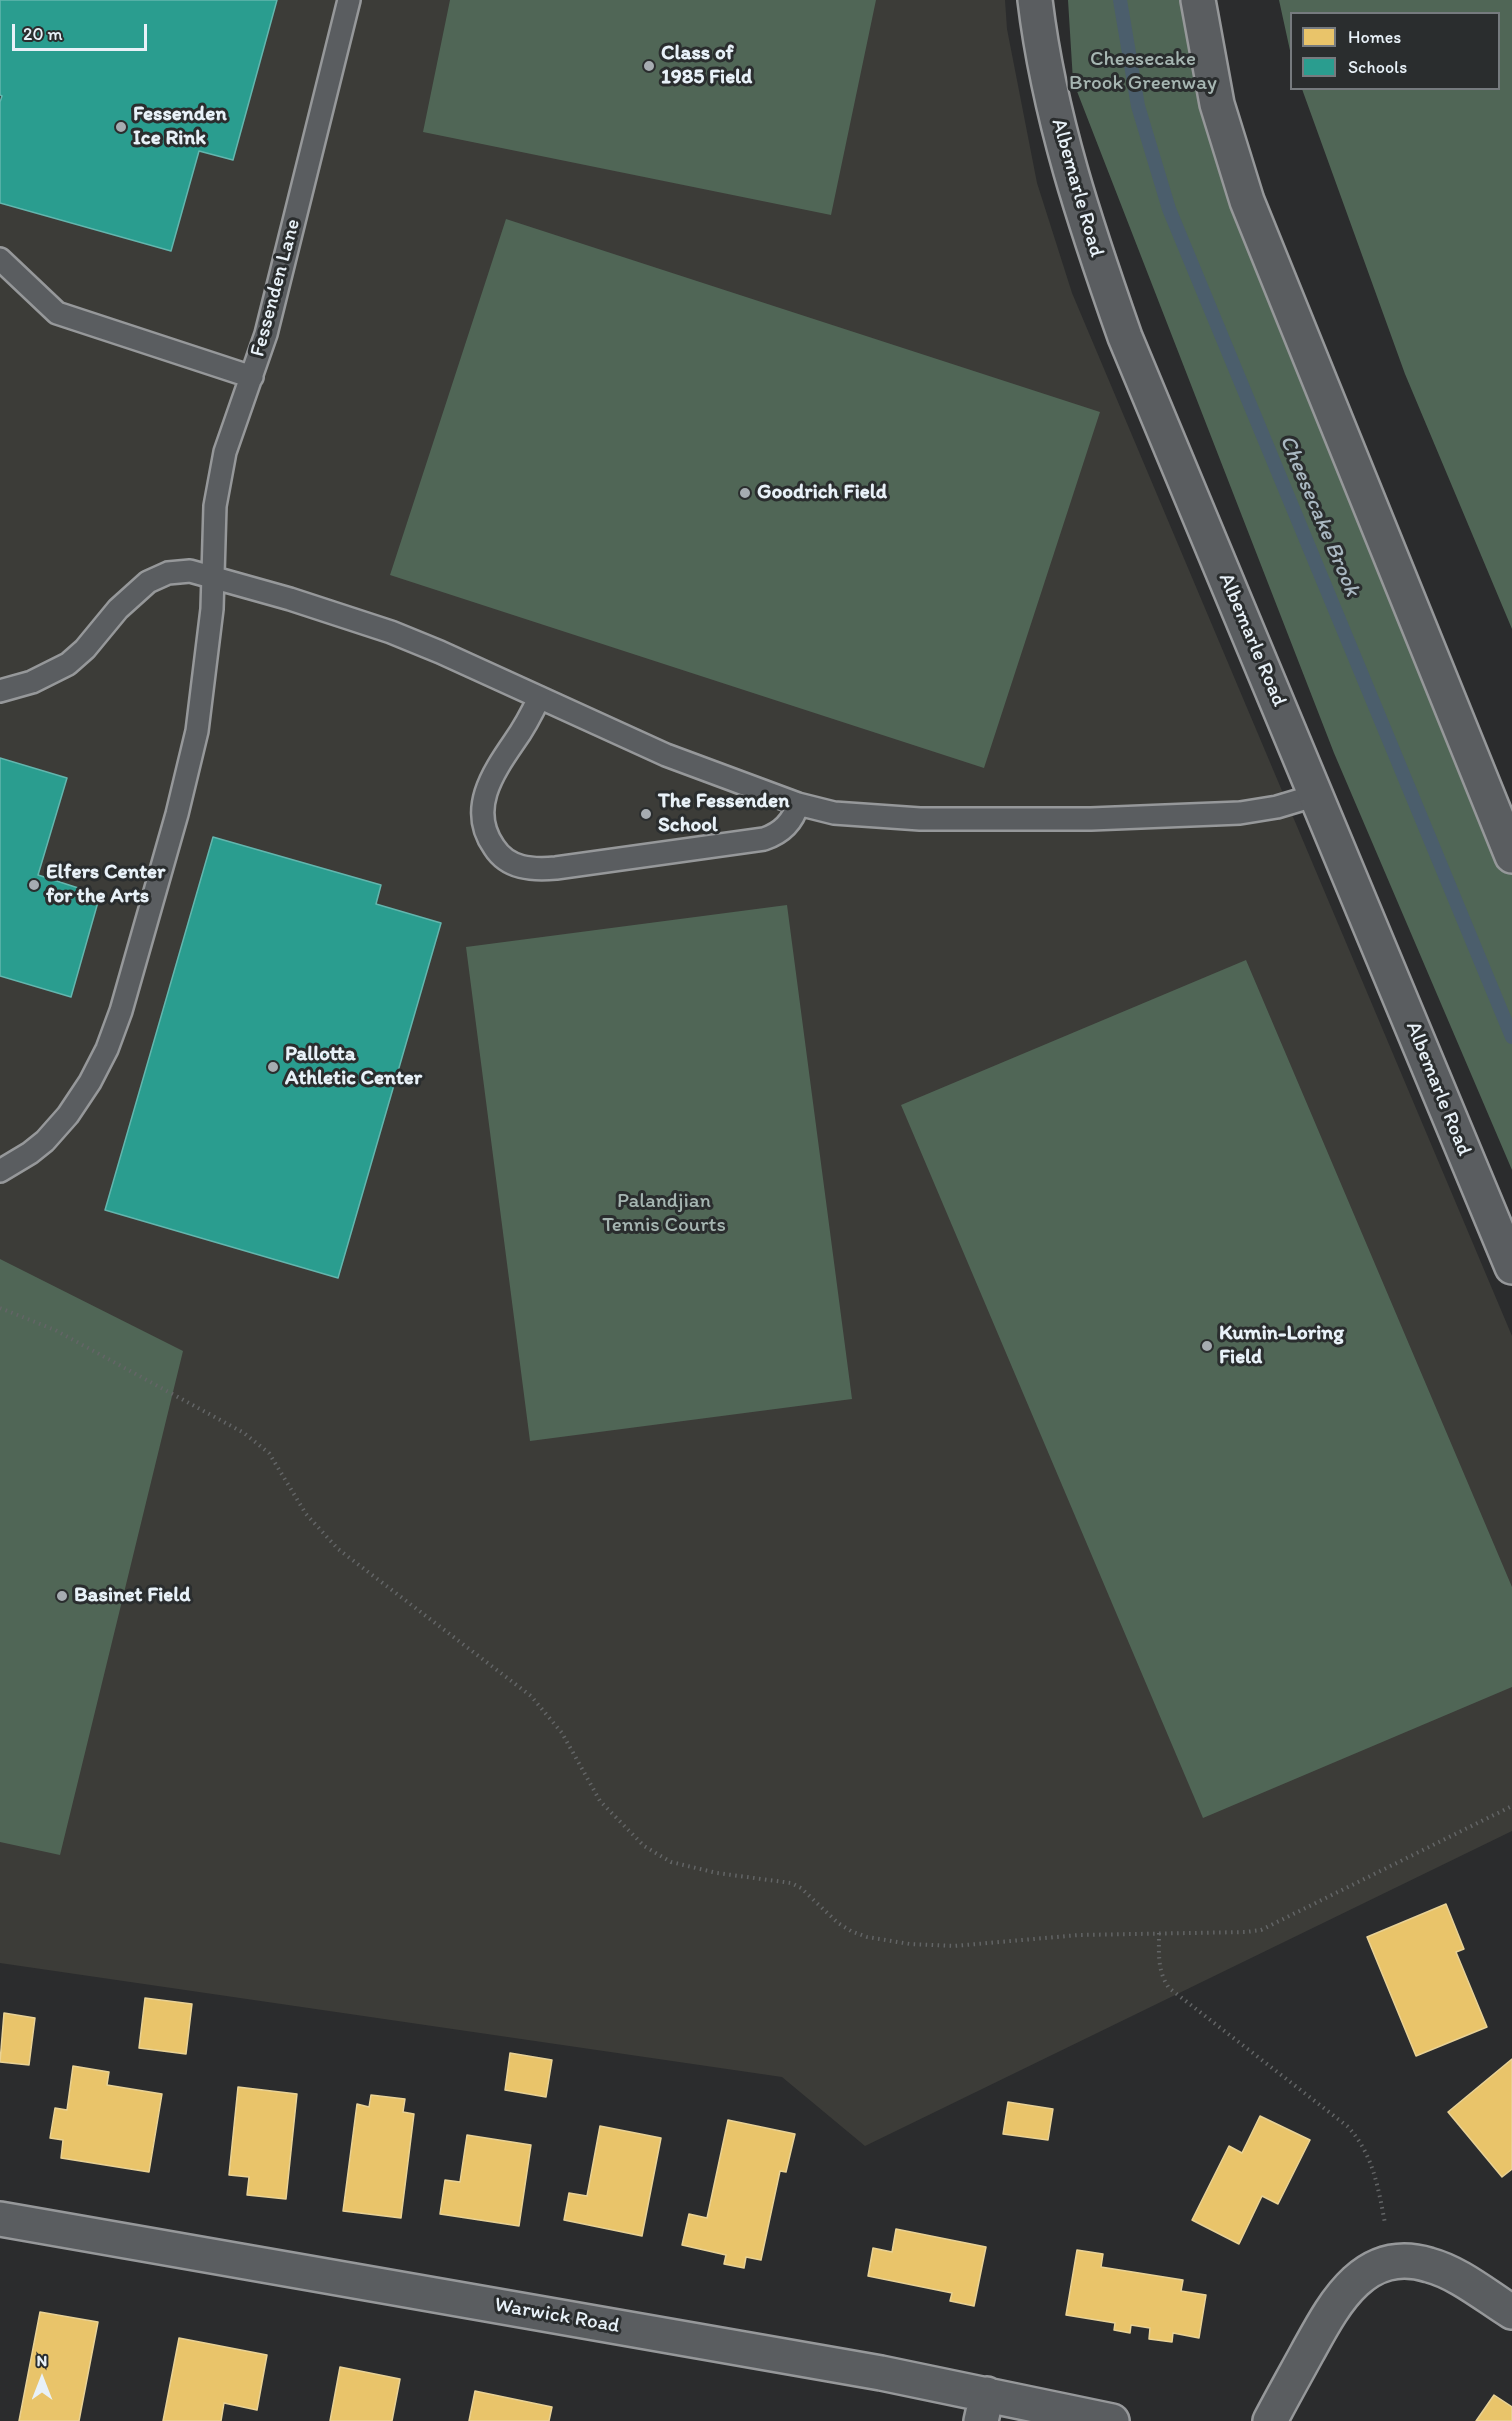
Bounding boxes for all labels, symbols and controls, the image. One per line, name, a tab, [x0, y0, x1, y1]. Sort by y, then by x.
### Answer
scale bar	[15, 12, 150, 50]
legend	[1290, 12, 1500, 90]
text: 20 m	[23, 23, 63, 45]
text: Homes	[1348, 26, 1401, 48]
place label: Class of 1985 Field	[661, 41, 752, 91]
park label: Cheesecake Brook Greenway	[1069, 47, 1217, 97]
text: Schools	[1348, 56, 1407, 78]
marker: Class of 1985 Field	[642, 59, 656, 73]
place label: Fessenden Ice Rink	[133, 102, 227, 152]
street label: Albemarle Road	[1045, 116, 1109, 260]
marker: Fessenden Ice Rink	[114, 120, 128, 134]
street label: Fessenden Lane	[245, 216, 307, 360]
water label: Cheesecake Brook	[1273, 431, 1365, 601]
place label: Goodrich Field	[757, 480, 887, 506]
marker: Goodrich Field	[738, 486, 752, 500]
street label: Albemarle Road	[1213, 569, 1291, 711]
place label: The Fessenden School	[658, 789, 789, 839]
marker: The Fessenden School	[639, 807, 653, 821]
place label: Elfers Center for the Arts	[46, 860, 165, 910]
marker: Elfers Center for the Arts	[27, 878, 41, 892]
street label: Albemarle Road	[1400, 1018, 1476, 1160]
place label: Pallotta Athletic Center	[285, 1042, 422, 1092]
marker: Pallotta Athletic Center	[266, 1060, 280, 1074]
park label: Palandjian Tennis Courts	[602, 1189, 726, 1239]
place label: Kumin-Loring Field	[1219, 1321, 1344, 1371]
marker: Kumin-Loring Field	[1200, 1339, 1214, 1353]
place label: Basinet Field	[74, 1583, 190, 1609]
marker: Basinet Field	[55, 1589, 69, 1603]
street label: Warwick Road	[492, 2293, 622, 2339]
north arrow	[12, 2349, 72, 2409]
text: N	[37, 2351, 47, 2370]

